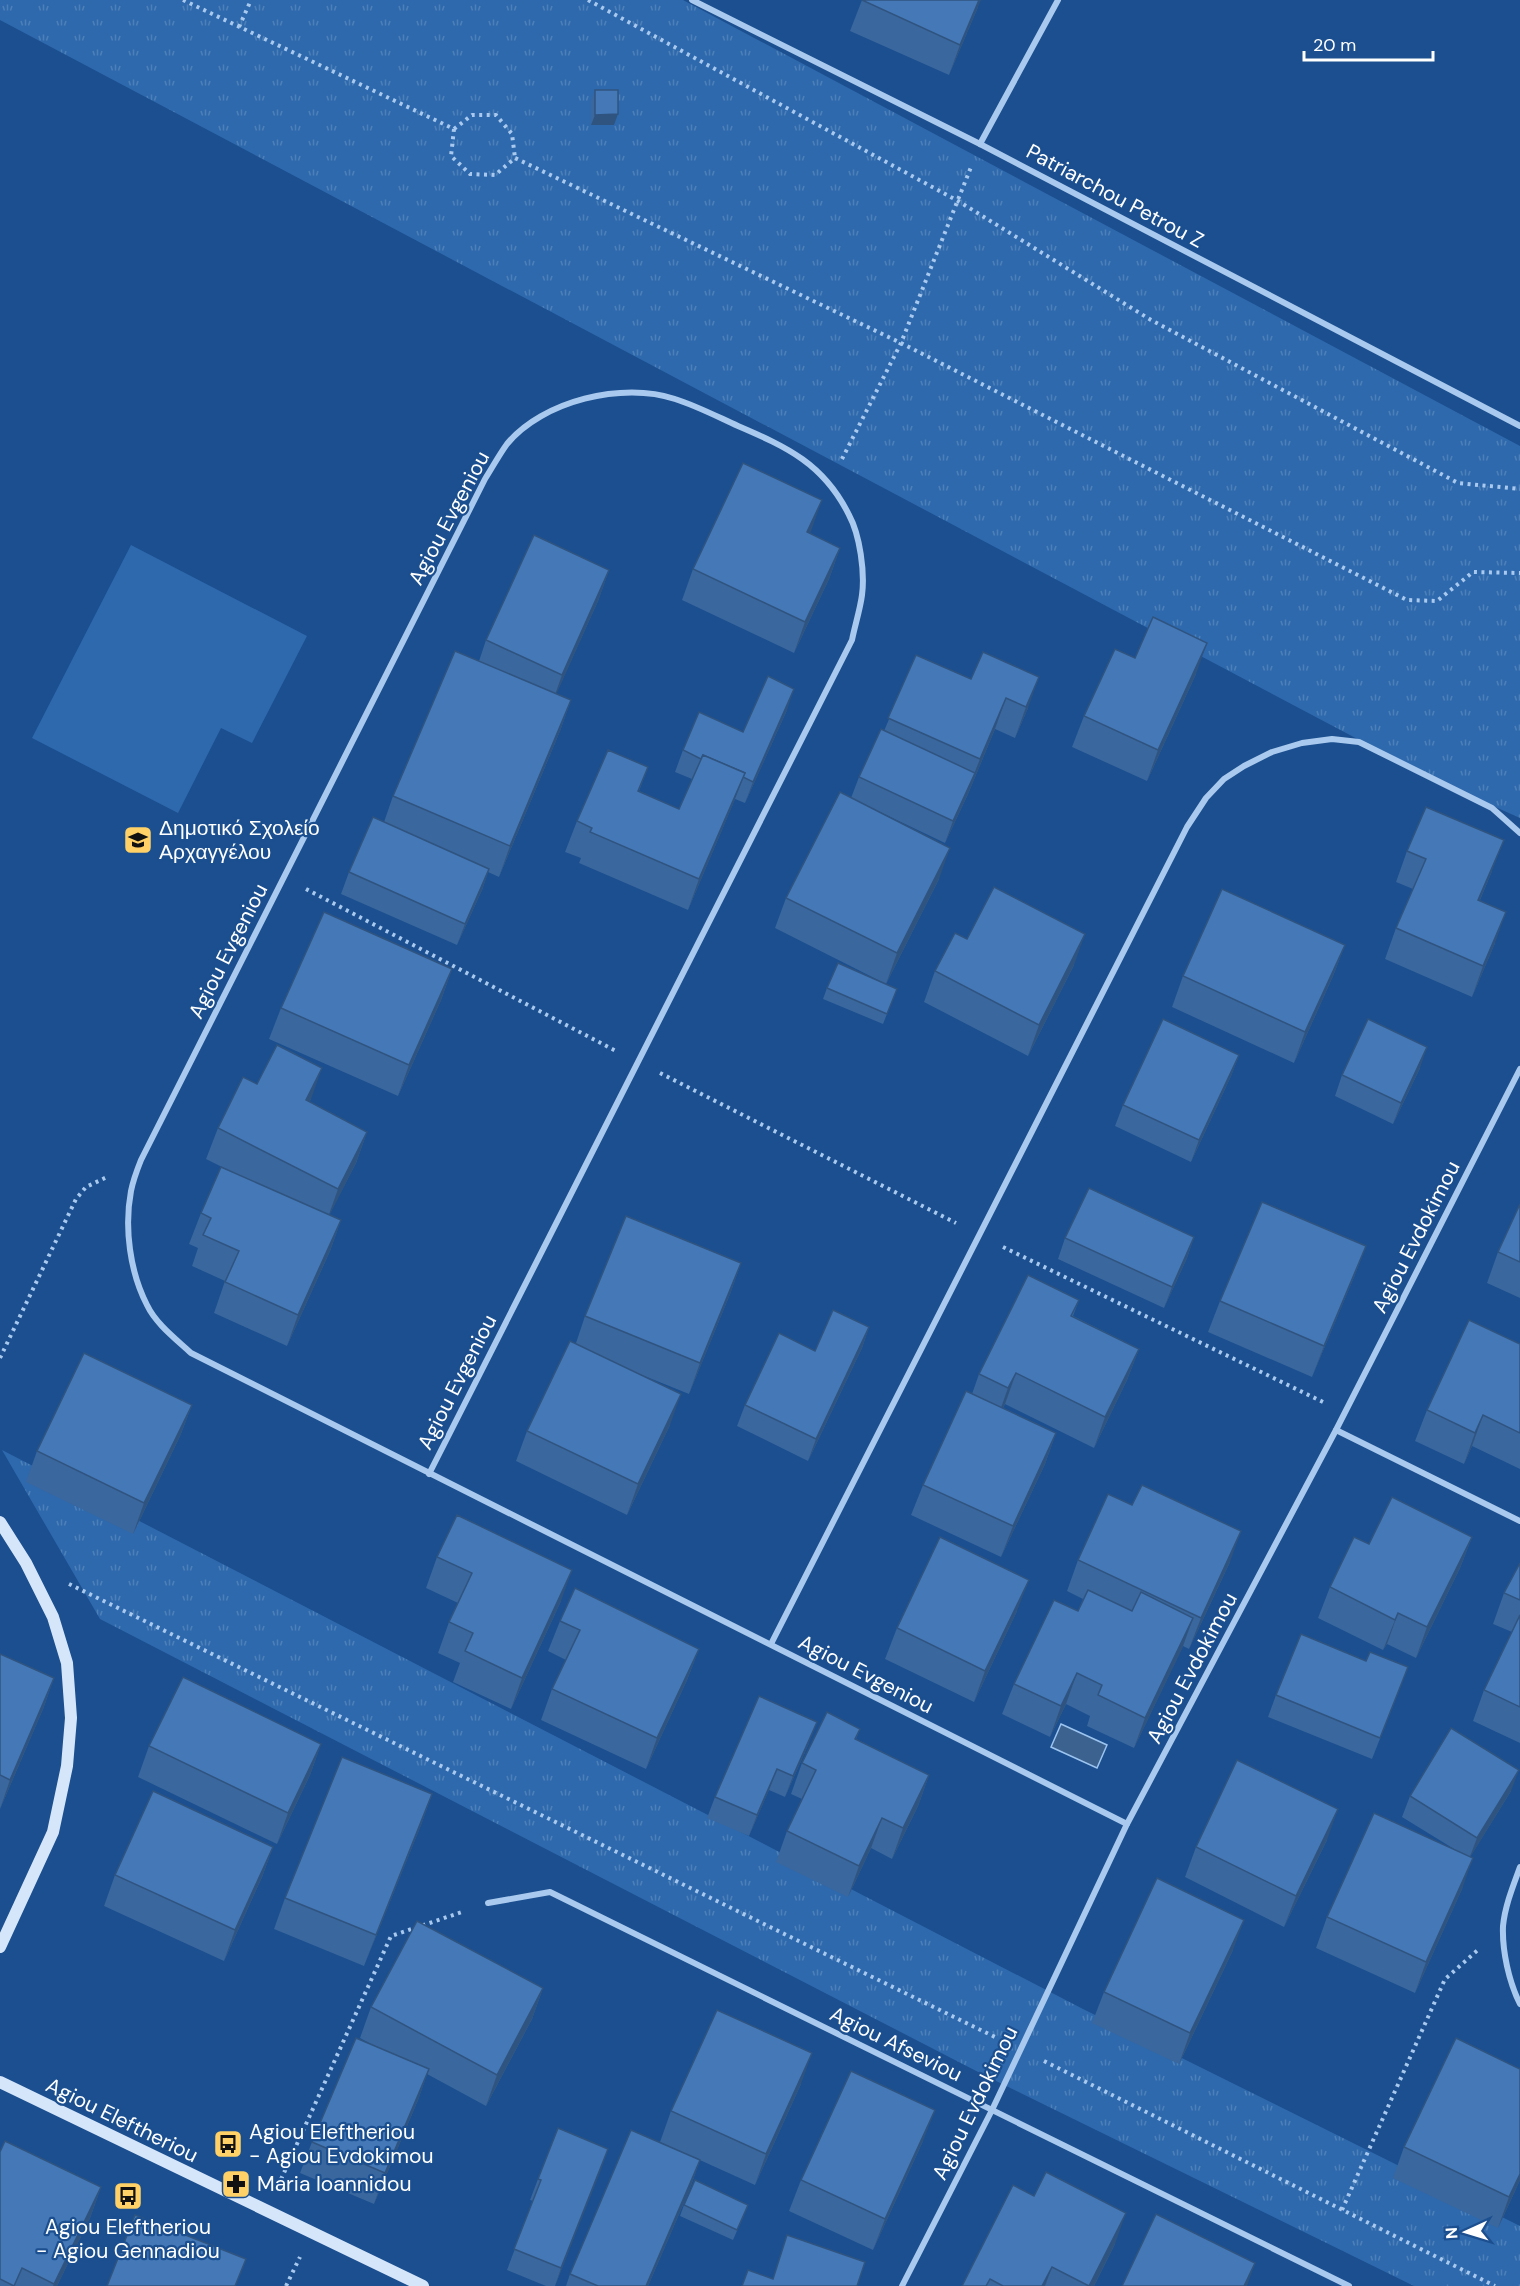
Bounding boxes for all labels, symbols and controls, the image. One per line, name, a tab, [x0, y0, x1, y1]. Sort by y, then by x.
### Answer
scale bar	[1304, 24, 1433, 62]
text: 20 m	[1313, 33, 1356, 57]
street label: Patriarchou Petrou Z	[1021, 137, 1209, 255]
street label: Agiou Evgeniou	[402, 446, 496, 590]
place label: Δημοτικό Σχολείο Αρχαγγέλου	[159, 814, 320, 866]
school or university icon: Δημοτικό Σχολείο Αρχαγγέλου	[122, 824, 154, 856]
street label: Agiou Evgeniou	[182, 879, 274, 1023]
street label: Agiou Evdokimou	[1365, 1156, 1467, 1318]
street label: Agiou Evgeniou	[411, 1310, 503, 1454]
street label: Agiou Evdokimou	[1140, 1587, 1244, 1749]
street label: Agiou Evgeniou	[794, 1628, 938, 1720]
street label: Agiou Afseviou	[825, 2000, 967, 2088]
street label: Agiou Evdokimou	[926, 2022, 1024, 2184]
street label: Agiou Eleftheriou	[41, 2071, 203, 2169]
place label: Agiou Eleftheriou - Agiou Evdokimou	[249, 2118, 434, 2170]
bus stop icon: Agiou Eleftheriou - Agiou Evdokimou	[212, 2128, 244, 2160]
pharmacy icon: Maria Ioannidou	[220, 2168, 252, 2200]
place label: Maria Ioannidou	[257, 2170, 412, 2198]
bus stop icon: Agiou Eleftheriou - Agiou Gennadiou	[112, 2180, 144, 2212]
north arrow	[1436, 2202, 1496, 2262]
place label: Agiou Eleftheriou - Agiou Gennadiou	[36, 2213, 220, 2265]
text: N	[1441, 2226, 1462, 2240]

